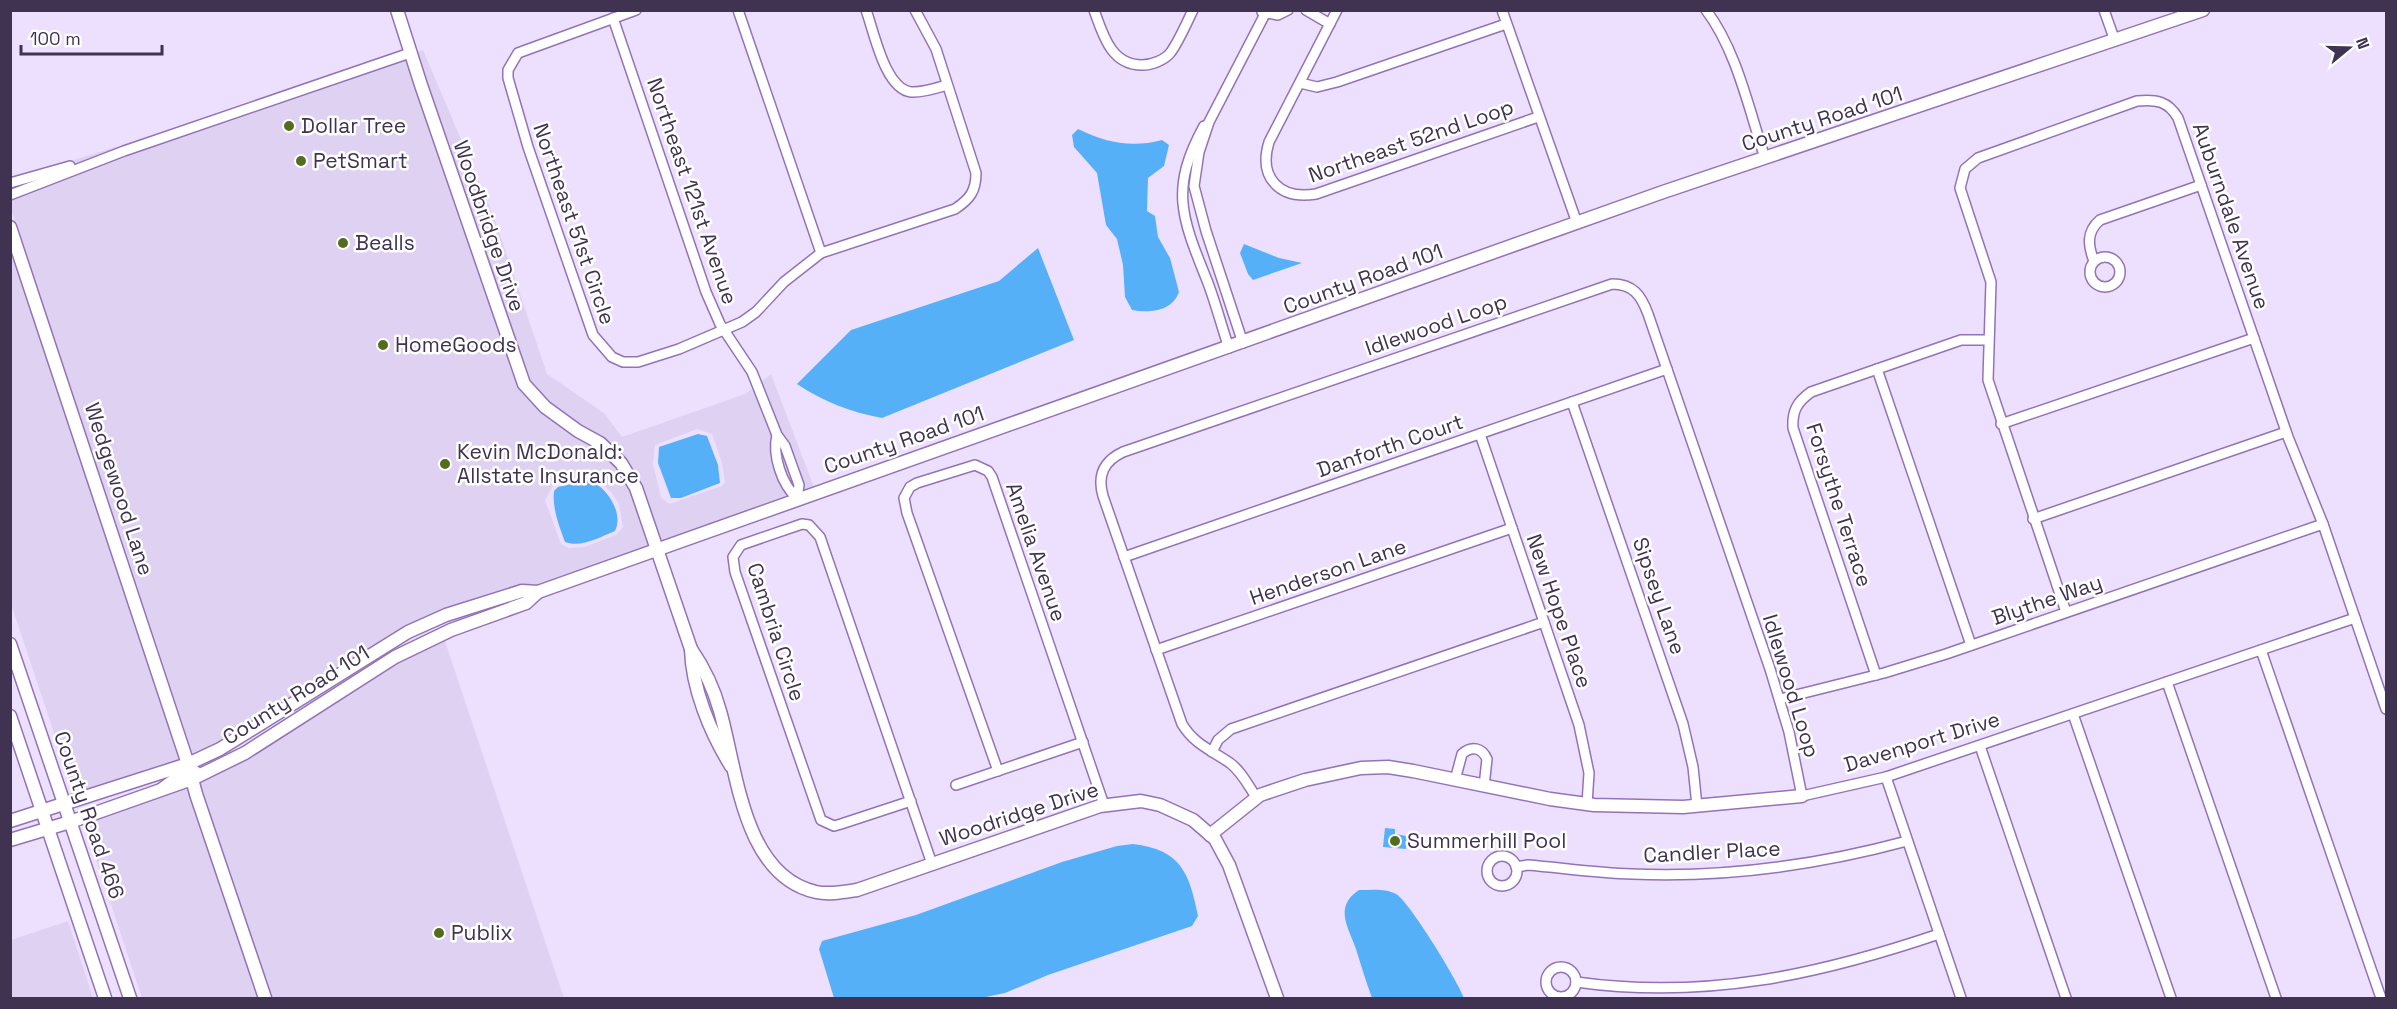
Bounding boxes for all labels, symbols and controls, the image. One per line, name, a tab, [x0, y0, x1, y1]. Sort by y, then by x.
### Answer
scale bar	[21, 18, 162, 56]
north arrow	[2319, 18, 2379, 78]
text: 100 m	[30, 27, 81, 50]
text: N	[2351, 35, 2374, 52]
street label: Northeast 121st Avenue	[641, 74, 744, 308]
street label: County Road 101	[1738, 80, 1906, 157]
street label: Northeast 52nd Loop	[1305, 93, 1517, 188]
place label: Dollar Tree	[301, 112, 406, 139]
marker: Dollar Tree	[282, 119, 296, 133]
street label: Auburndale Avenue	[2187, 119, 2276, 313]
street label: Northeast 51st Circle	[527, 120, 622, 328]
street label: Woodbridge Drive	[448, 137, 531, 315]
place label: PetSmart	[313, 147, 408, 174]
marker: PetSmart	[294, 154, 308, 168]
place label: Bealls	[355, 229, 415, 256]
marker: Bealls	[336, 236, 350, 250]
street label: County Road 101	[1279, 237, 1446, 320]
street label: Idlewood Loop	[1361, 288, 1510, 361]
place label: HomeGoods	[395, 331, 517, 358]
marker: HomeGoods	[376, 338, 390, 352]
street label: Wedgewood Lane	[79, 399, 160, 579]
street label: County Road 101	[820, 399, 988, 480]
street label: Danforth Court	[1313, 408, 1467, 483]
street label: Forsythe Terrace	[1800, 420, 1879, 590]
place label: Kevin McDonald: Allstate Insurance	[457, 438, 639, 489]
marker: Kevin McDonald: Allstate Insurance	[438, 457, 452, 471]
street label: Amelia Avenue	[1000, 479, 1073, 625]
street label: New Hope Place	[1520, 530, 1598, 691]
street label: Henderson Lane	[1246, 532, 1410, 611]
street label: Sipsey Lane	[1627, 534, 1692, 658]
street label: Cambria Circle	[741, 559, 812, 704]
street label: Blythe Way	[1988, 568, 2106, 631]
street label: Idlewood Loop	[1757, 611, 1826, 761]
street label: County Road 101	[217, 639, 374, 750]
street label: Davenport Drive	[1841, 705, 2003, 778]
street label: County Road 466	[48, 727, 131, 902]
street label: Woodridge Drive	[936, 775, 1102, 852]
place label: Summerhill Pool	[1407, 827, 1566, 854]
marker: Summerhill Pool	[1388, 834, 1402, 848]
street label: Candler Place	[1643, 834, 1781, 869]
place label: Publix	[451, 919, 513, 946]
marker: Publix	[432, 926, 446, 940]

